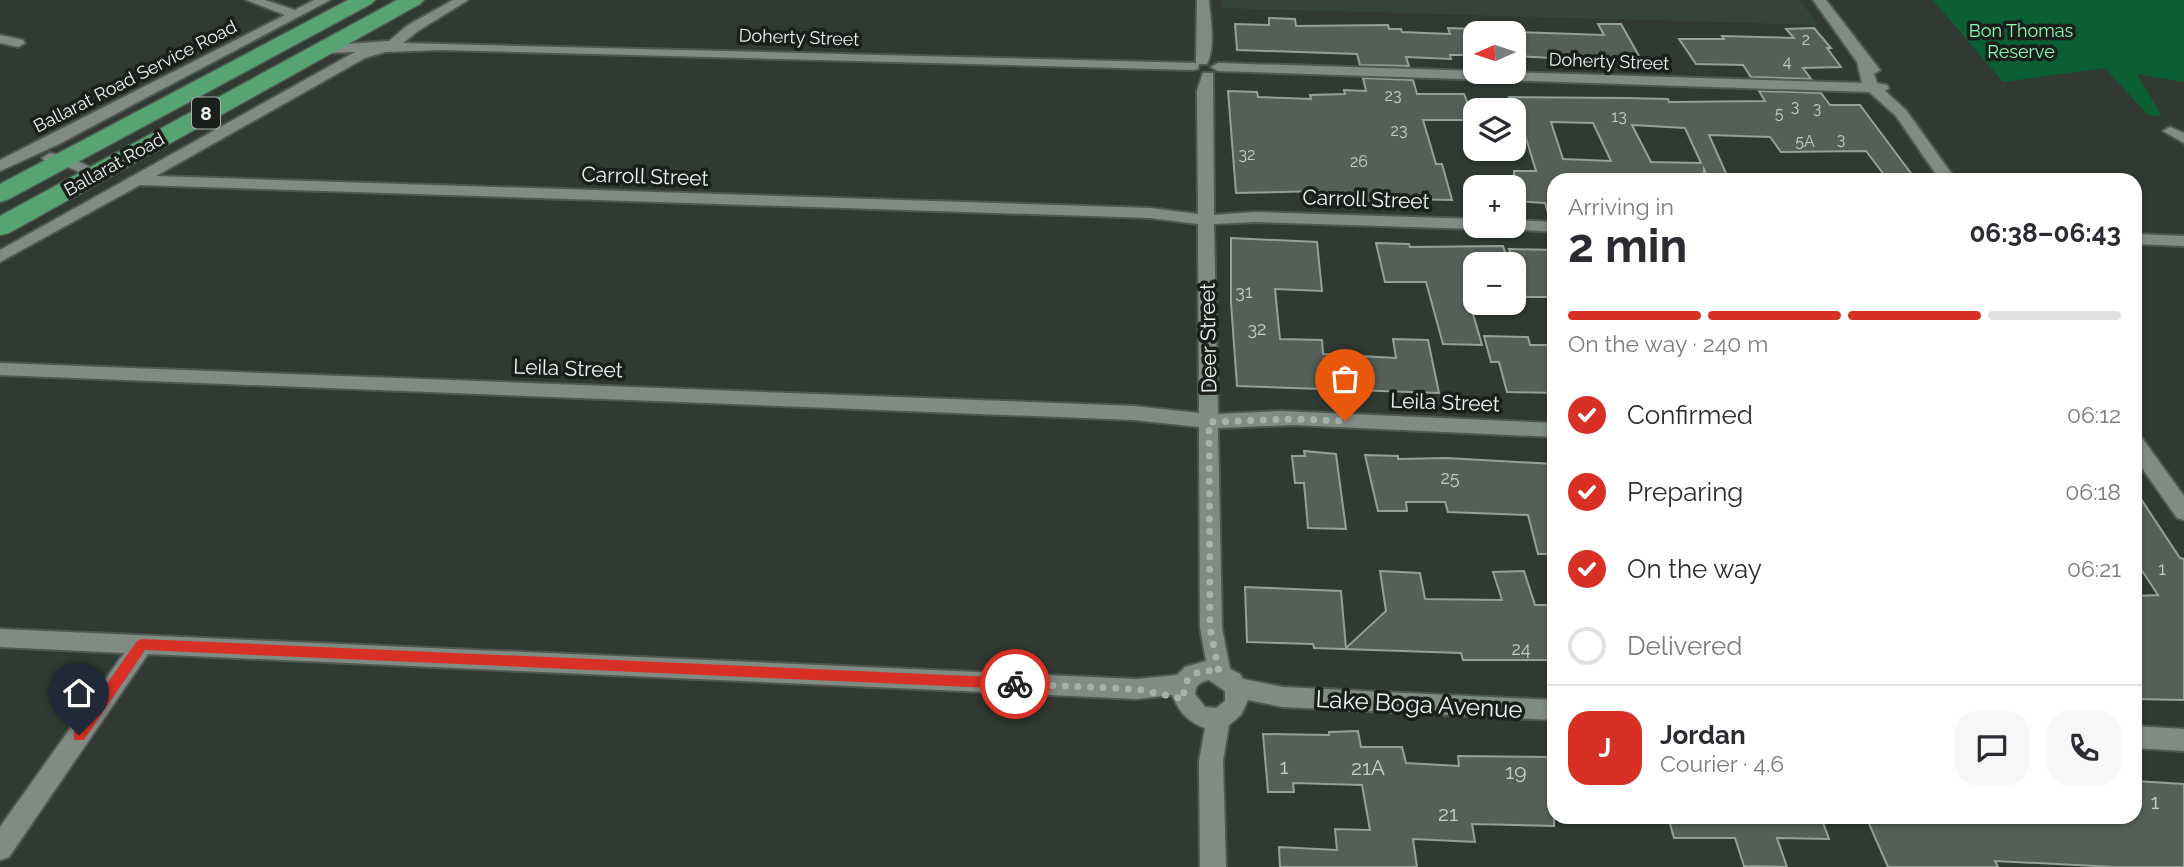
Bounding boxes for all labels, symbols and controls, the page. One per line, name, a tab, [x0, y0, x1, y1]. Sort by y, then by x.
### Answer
street label: Ballarat Road Service Road	[30, 16, 240, 136]
park label: Bon Thomas Reserve	[1969, 20, 2074, 62]
north arrow	[1463, 21, 1526, 84]
map controls	[1463, 21, 1526, 315]
street label: Doherty Street	[738, 24, 860, 50]
house number: 2	[1802, 30, 1810, 49]
street label: Doherty Street	[1548, 48, 1670, 74]
house number: 4	[1783, 52, 1792, 71]
house number: 23	[1385, 86, 1401, 105]
road number: 8	[192, 97, 220, 128]
house number: 3	[1791, 97, 1799, 116]
button: layers	[1463, 98, 1526, 161]
house number: 3	[1813, 99, 1821, 118]
house number: 5	[1775, 104, 1784, 123]
house number: 13	[1611, 107, 1627, 126]
house number: 23	[1391, 121, 1407, 140]
street label: Ballarat Road	[60, 128, 168, 200]
house number: 3	[1837, 130, 1845, 149]
house number: 5A	[1795, 132, 1815, 151]
house number: 32	[1239, 145, 1255, 164]
house number: 26	[1350, 152, 1368, 171]
street label: Carroll Street	[581, 161, 709, 191]
button: +	[1463, 175, 1526, 238]
street label: Carroll Street	[1302, 184, 1430, 214]
text: Arriving in	[1568, 193, 1674, 220]
text: 06:38–06:43	[1969, 218, 2121, 248]
text: 2 min	[1568, 219, 1687, 273]
button: −	[1463, 252, 1526, 315]
house number: 31	[1235, 281, 1253, 302]
street label: Deer Street	[1195, 283, 1221, 393]
house number: 32	[1248, 318, 1267, 339]
text: On the way · 240 m	[1568, 330, 1768, 357]
pin	[1315, 349, 1375, 421]
street label: Leila Street	[513, 354, 623, 382]
icon: bag	[1326, 360, 1364, 398]
street label: Leila Street	[1390, 388, 1500, 416]
icon: check	[1568, 396, 1606, 434]
text: Confirmed	[1627, 400, 1753, 430]
text: 06:12	[2067, 401, 2121, 428]
house number: 25	[1440, 467, 1460, 488]
icon: check	[1568, 473, 1606, 511]
text: Preparing	[1627, 477, 1743, 507]
text: 06:18	[2065, 478, 2121, 505]
icon: check	[1568, 550, 1606, 588]
text: On the way	[1627, 554, 1762, 584]
text: 06:21	[2067, 555, 2121, 582]
house number: 1	[2158, 558, 2166, 579]
text: Delivered	[1627, 631, 1742, 661]
house number: 24	[1511, 638, 1531, 659]
courier	[980, 649, 1050, 719]
pin	[49, 663, 109, 735]
icon: bike	[996, 665, 1034, 703]
icon: home	[60, 674, 98, 712]
street label: Lake Boga Avenue	[1315, 684, 1523, 724]
button: chat	[1955, 711, 2029, 785]
button: phone	[2047, 711, 2121, 785]
text: Jordan	[1660, 720, 1746, 750]
text: J	[1599, 733, 1611, 763]
text: Courier · 4.6	[1660, 750, 1784, 777]
house number: 1	[1280, 754, 1289, 779]
house number: 21A	[1351, 755, 1385, 780]
house number: 19	[1505, 759, 1527, 784]
house number: 1	[2151, 789, 2160, 814]
house number: 21	[1438, 801, 1458, 826]

